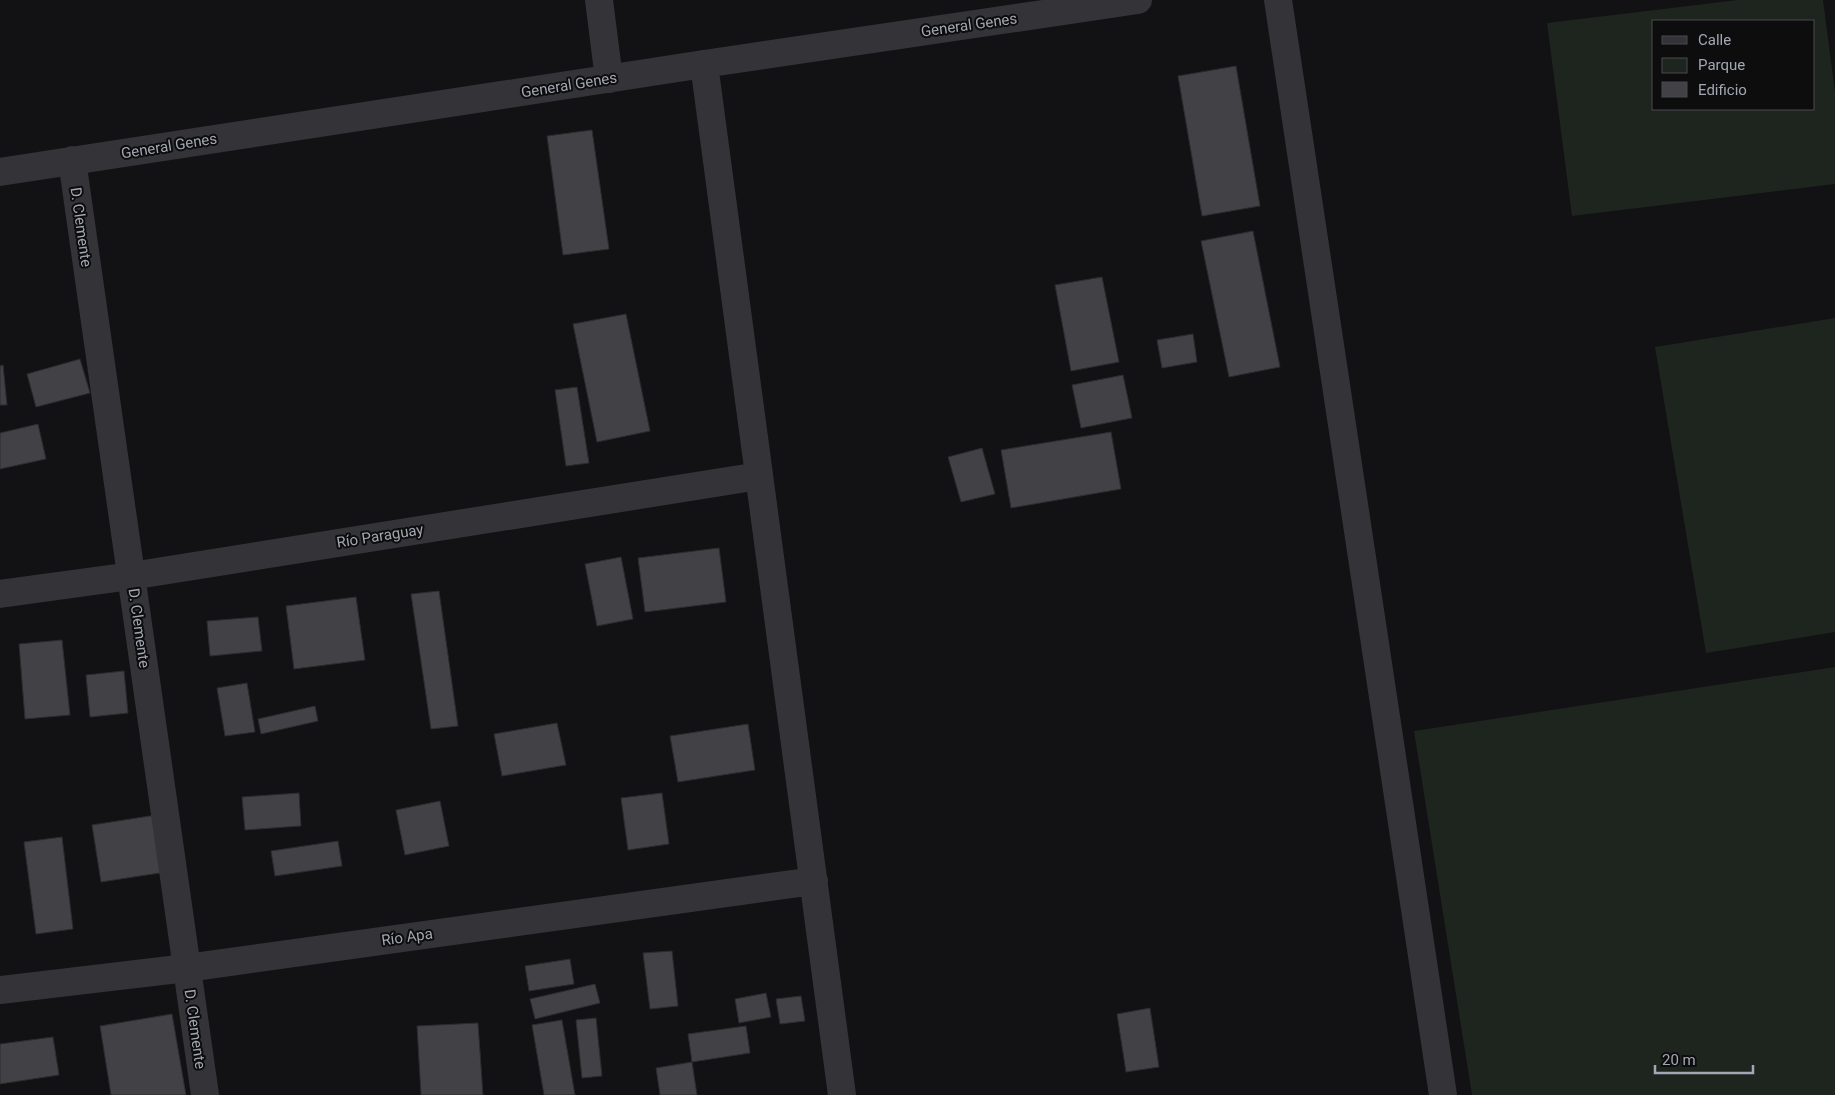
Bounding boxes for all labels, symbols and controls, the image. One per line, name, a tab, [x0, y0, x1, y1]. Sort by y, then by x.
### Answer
street label: General Genes	[920, 9, 1018, 41]
legend	[1652, 20, 1815, 110]
text: Calle	[1698, 31, 1731, 49]
text: Parque	[1698, 56, 1745, 74]
street label: General Genes	[520, 69, 618, 101]
text: Edificio	[1698, 81, 1747, 99]
street label: General Genes	[120, 130, 218, 162]
street label: D. Clemente	[66, 186, 96, 268]
street label: Río Paraguay	[335, 520, 425, 552]
street label: D. Clemente	[124, 587, 154, 669]
street label: Río Apa	[380, 924, 434, 950]
street label: D. Clemente	[180, 988, 210, 1070]
scale bar	[1655, 1042, 1752, 1074]
text: 20 m	[1662, 1051, 1696, 1069]

